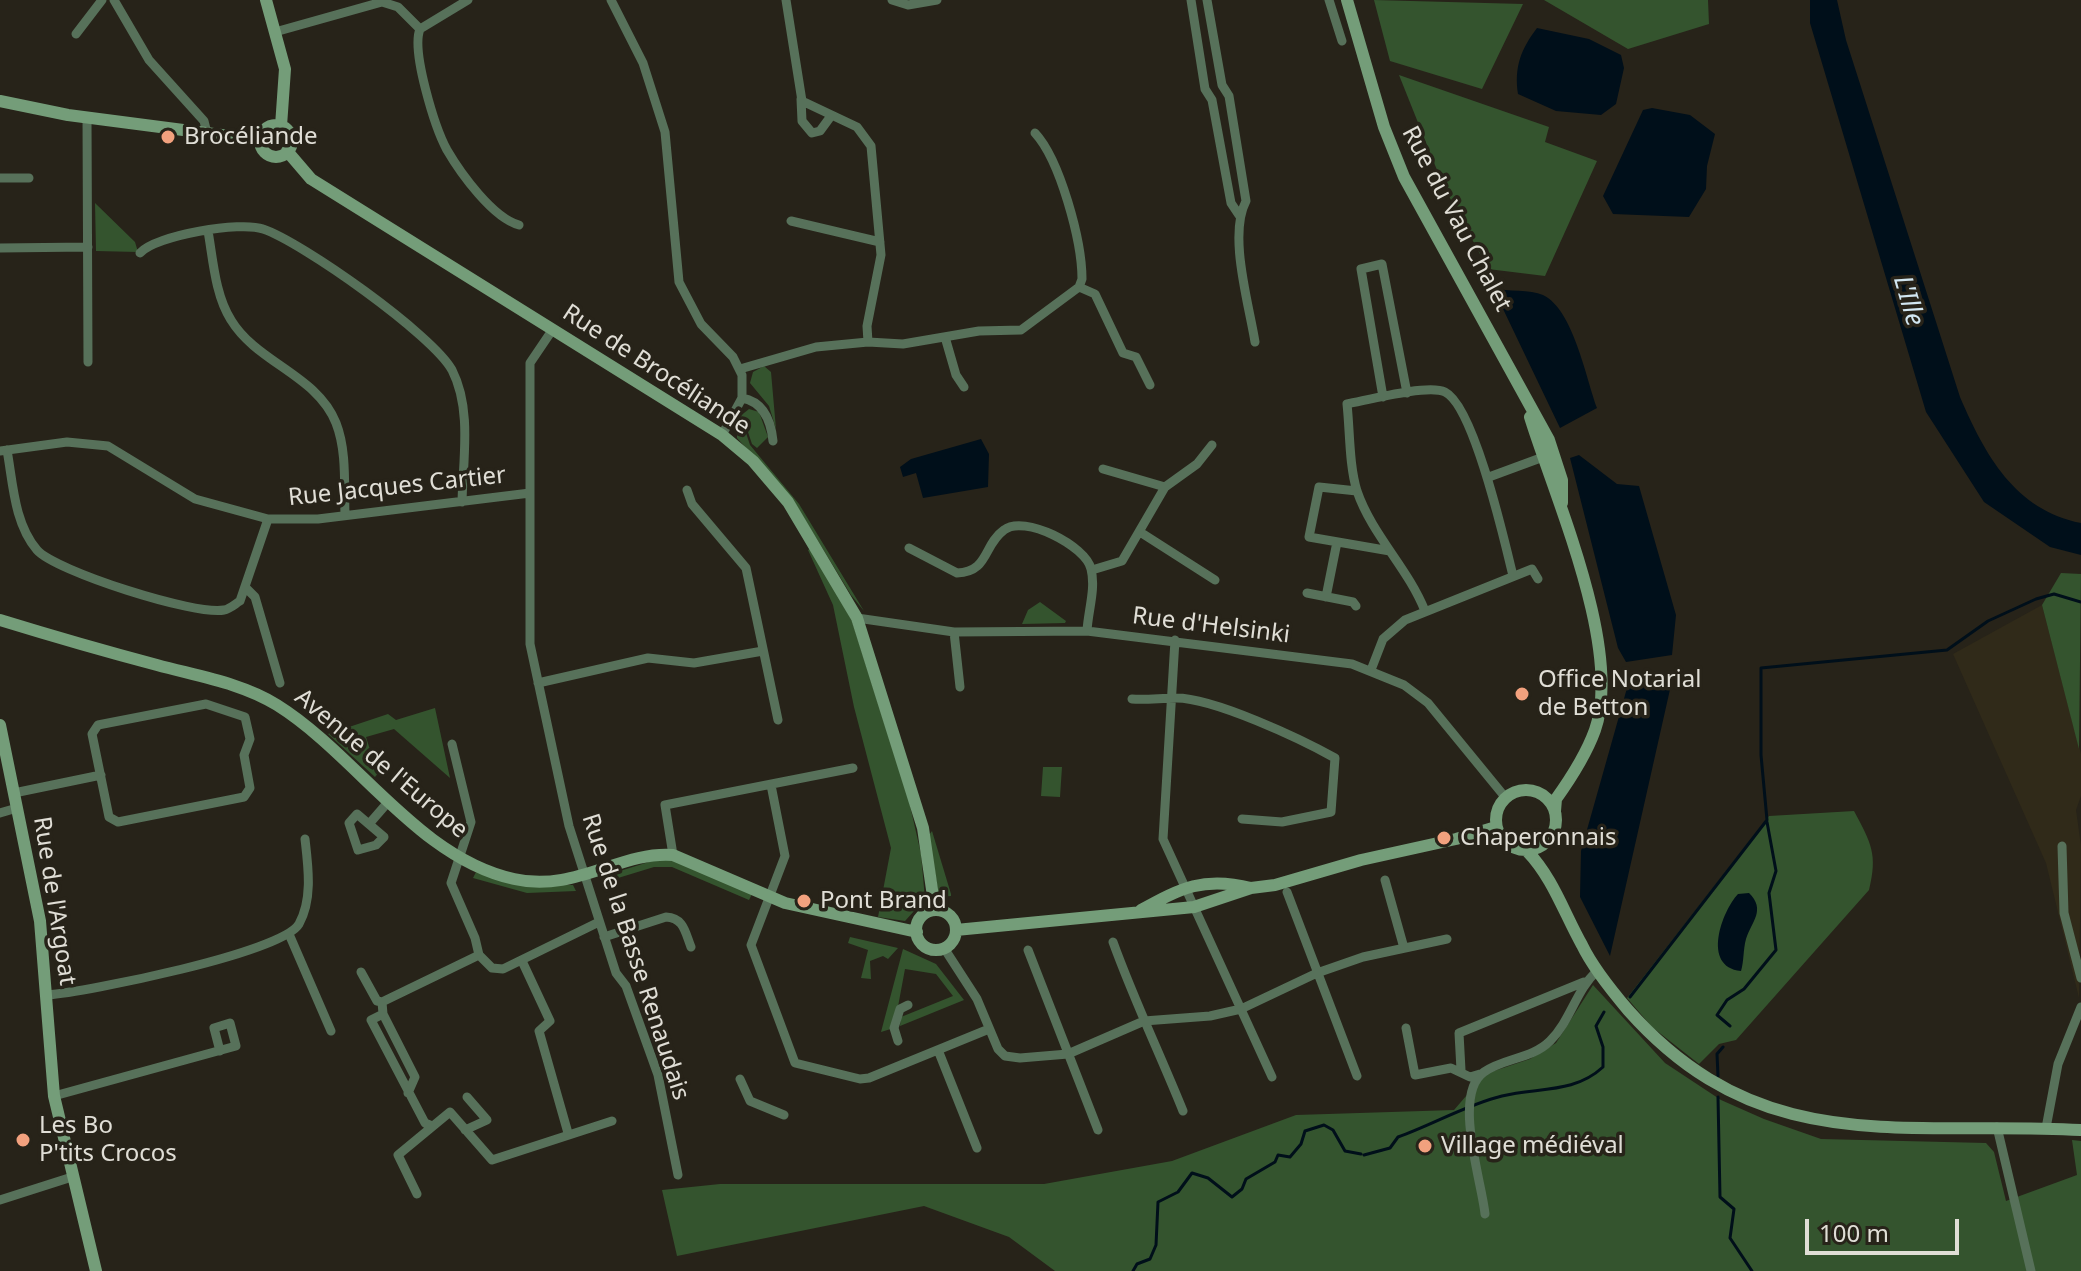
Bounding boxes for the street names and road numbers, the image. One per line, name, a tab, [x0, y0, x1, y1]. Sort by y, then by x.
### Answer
street label: Rue du Vau Chalet	[1395, 121, 1517, 317]
street label: Rue de Brocéliande	[557, 299, 755, 441]
street label: Rue Jacques Cartier	[287, 461, 507, 513]
street label: Rue d'Helsinki	[1130, 602, 1292, 650]
street label: Avenue de l'Europe	[289, 683, 473, 845]
street label: Rue de la Basse Renaudais	[575, 810, 695, 1104]
street label: Rue de l'Argoat	[26, 815, 82, 987]

